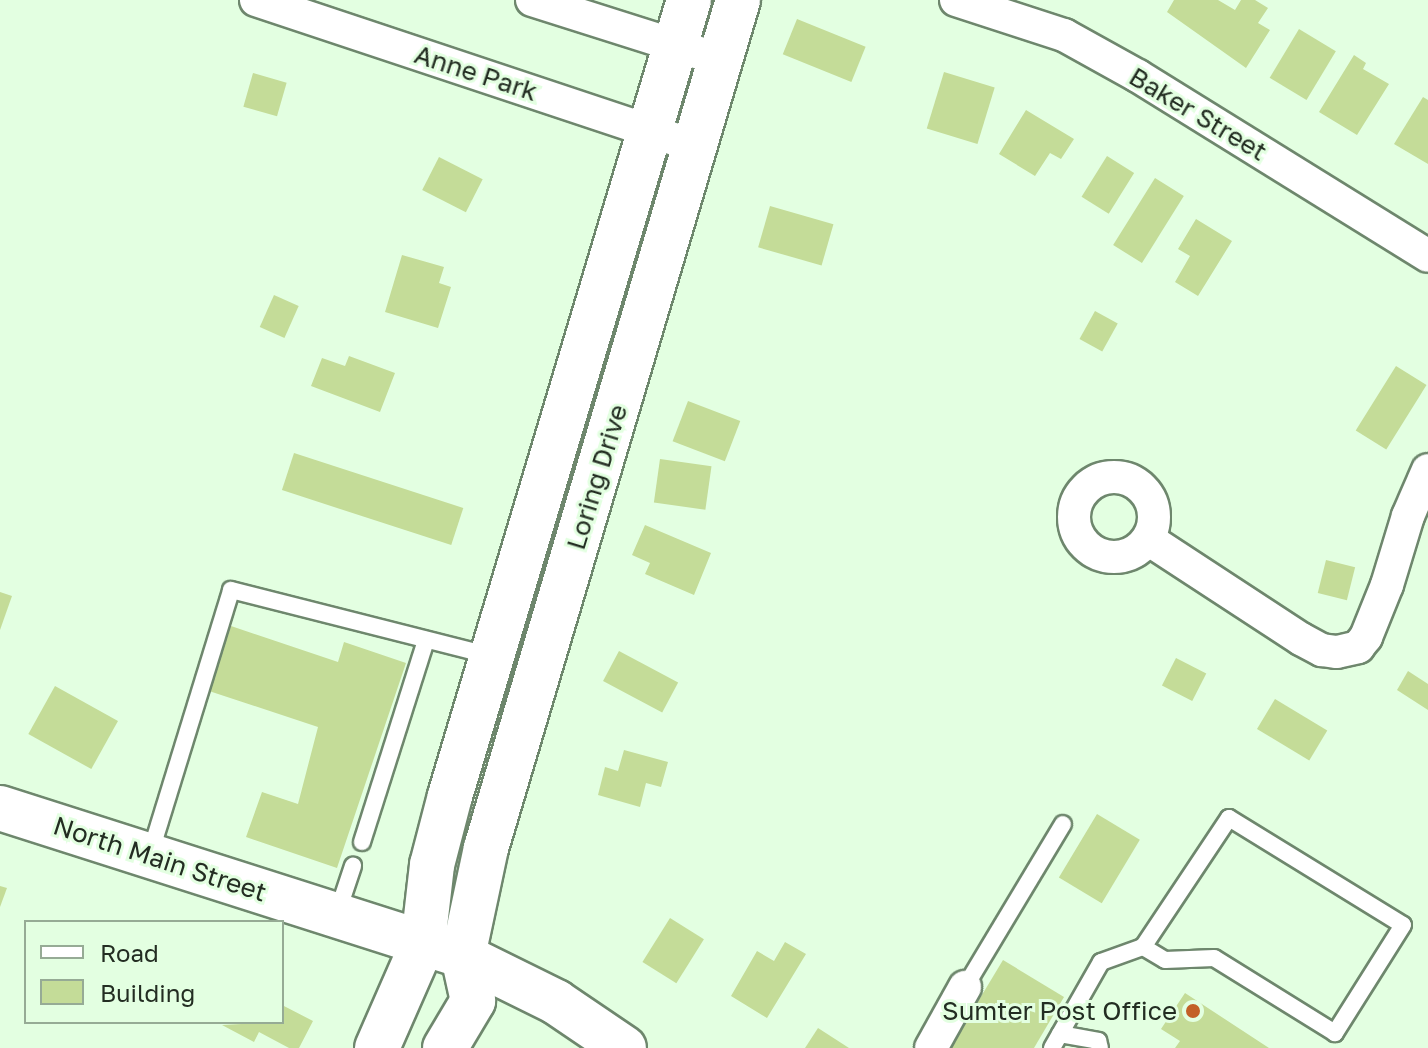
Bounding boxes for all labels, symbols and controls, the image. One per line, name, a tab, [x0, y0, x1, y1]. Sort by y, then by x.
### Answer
street label: Anne Park	[411, 38, 541, 108]
street label: Baker Street	[1124, 61, 1272, 167]
street label: Loring Drive	[560, 401, 634, 553]
street label: North Main Street	[49, 810, 271, 908]
legend	[24, 920, 284, 1024]
text: Road	[100, 938, 159, 967]
text: Building	[100, 978, 195, 1007]
place label: Sumter Post Office	[942, 995, 1177, 1027]
marker: Sumter Post Office	[1184, 1002, 1202, 1020]

